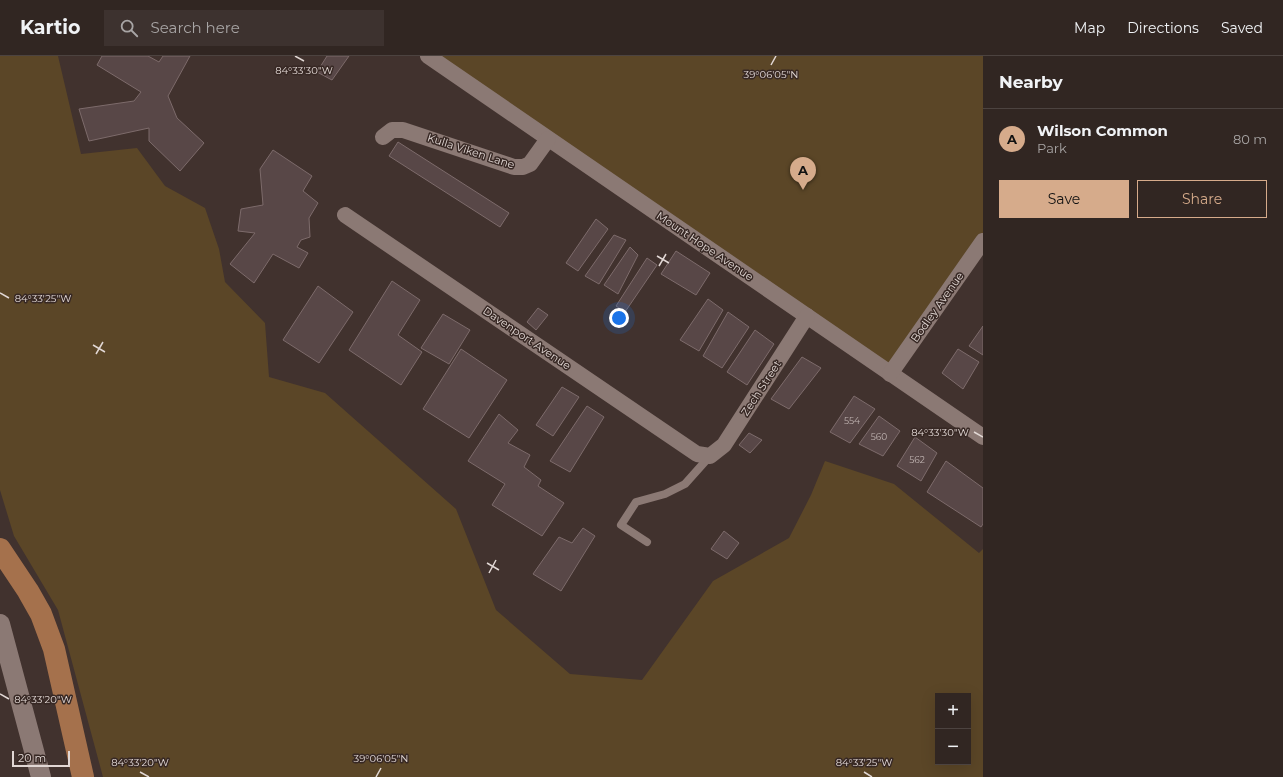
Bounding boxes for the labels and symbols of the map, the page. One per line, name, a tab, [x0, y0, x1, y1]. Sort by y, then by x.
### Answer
text: 84°33'30"W	[275, 64, 333, 77]
text: 39°06'05"N	[744, 68, 798, 81]
street label: Kulla Viken Lane	[426, 130, 517, 172]
pin: A	[790, 157, 816, 190]
street label: Mount Hope Avenue	[654, 208, 756, 284]
street label: Bodley Avenue	[908, 269, 967, 345]
text: 84°33'25"W	[15, 292, 71, 305]
street label: Davenport Avenue	[480, 303, 574, 373]
your location	[609, 308, 629, 328]
street label: Zech Street	[738, 357, 784, 418]
house number: 554	[844, 415, 860, 426]
text: 84°33'30"W	[911, 426, 969, 439]
house number: 560	[871, 431, 887, 442]
house number: 562	[909, 454, 925, 465]
text: 84°33'20"W	[14, 693, 72, 706]
scale bar	[12, 749, 70, 768]
text: 39°06'05"N	[354, 752, 408, 765]
text: 84°33'20"W	[111, 756, 169, 769]
text: 84°33'25"W	[836, 756, 892, 769]

